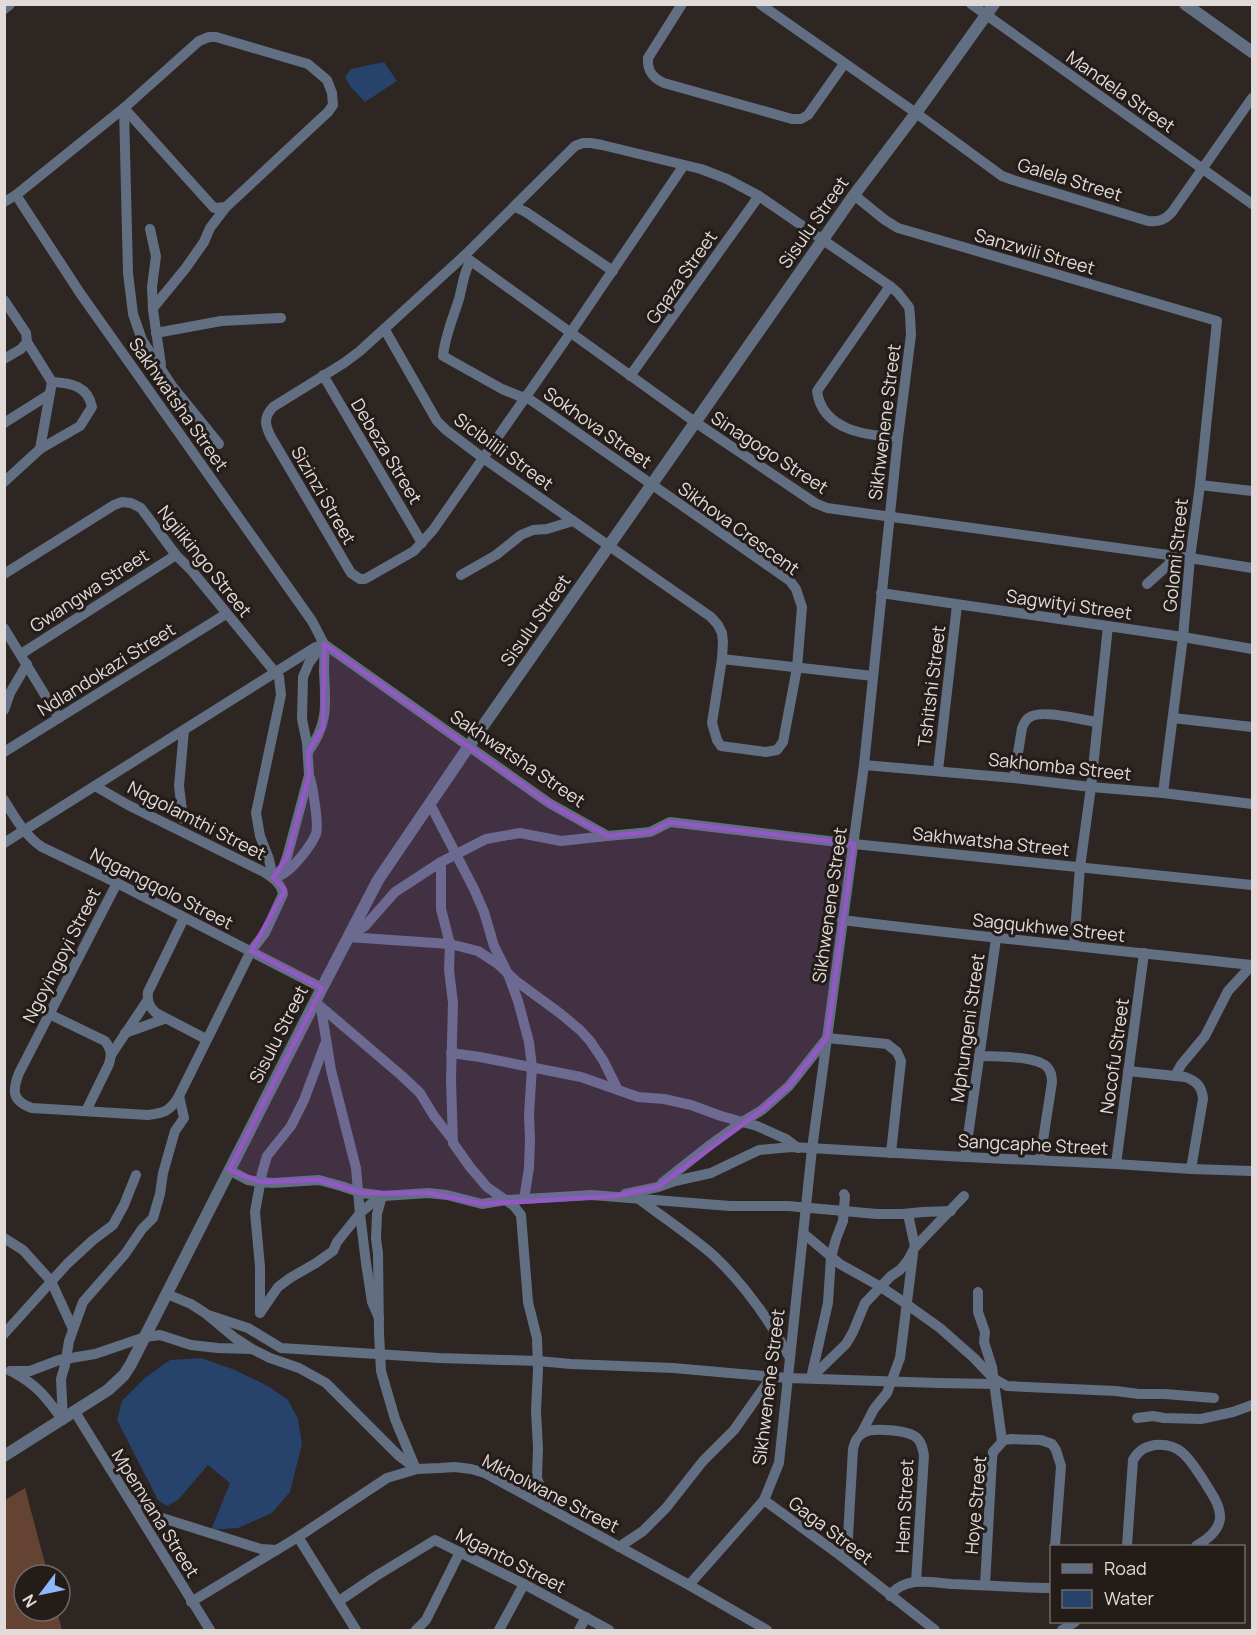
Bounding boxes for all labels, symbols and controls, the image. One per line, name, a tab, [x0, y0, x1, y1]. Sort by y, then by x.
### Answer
street label: Mandela Street	[1062, 45, 1180, 137]
street label: Galela Street	[1015, 152, 1125, 206]
street label: Sisulu Street	[773, 171, 853, 273]
street label: Sanzwili Street	[972, 222, 1098, 280]
street label: Gqaza Street	[640, 226, 722, 328]
street label: Sakhwatsha Street	[124, 332, 234, 476]
street label: Sikhwenene Street	[863, 343, 905, 501]
street label: Sokhova Street	[539, 381, 657, 473]
street label: Debeza Street	[346, 394, 428, 508]
street label: Sinagogo Street	[707, 405, 833, 499]
street label: Sicibilili Street	[449, 407, 559, 495]
street label: Sizinzi Street	[286, 441, 362, 549]
street label: Sikhova Crescent	[674, 476, 804, 580]
street label: Golomi Street	[1157, 497, 1193, 613]
street label: Ngilikingo Street	[153, 500, 257, 622]
street label: Gwangwa Street	[25, 543, 153, 637]
street label: Sisulu Street	[495, 569, 575, 671]
street label: Sagwityi Street	[1005, 583, 1133, 625]
street label: Ndlandokazi Street	[33, 617, 179, 721]
street label: Tshitshi Street	[912, 624, 950, 748]
street label: Sakhwatsha Street	[446, 704, 590, 812]
street label: Sakhomba Street	[987, 747, 1133, 785]
street label: Nqgolamthi Street	[124, 775, 270, 865]
street label: Sakhwatsha Street	[911, 821, 1071, 861]
street label: Sikhwenene Street	[806, 826, 852, 984]
street label: Nqgangqolo Street	[86, 842, 238, 934]
street label: Ngoyingoyi Street	[17, 883, 105, 1027]
street label: Sagqukhwe Street	[972, 907, 1126, 947]
street label: Mphungeni Street	[945, 952, 989, 1104]
street label: Sisulu Street	[243, 981, 313, 1087]
street label: Nocofu Street	[1094, 996, 1134, 1116]
street label: Sangcaphe Street	[957, 1128, 1109, 1160]
street label: Sikhwenene Street	[747, 1308, 789, 1466]
street label: Mpemvana Street	[107, 1444, 205, 1582]
street label: Mkholwane Street	[479, 1448, 623, 1538]
street label: Hoye Street	[959, 1455, 991, 1555]
street label: Hem Street	[890, 1458, 918, 1554]
street label: Gaga Street	[784, 1490, 878, 1570]
street label: Mganto Street	[452, 1522, 570, 1598]
legend	[1050, 1545, 1245, 1623]
text: Road	[1104, 1556, 1147, 1580]
north arrow	[12, 1563, 72, 1623]
text: Water	[1104, 1586, 1154, 1610]
text: N	[17, 1590, 42, 1612]

